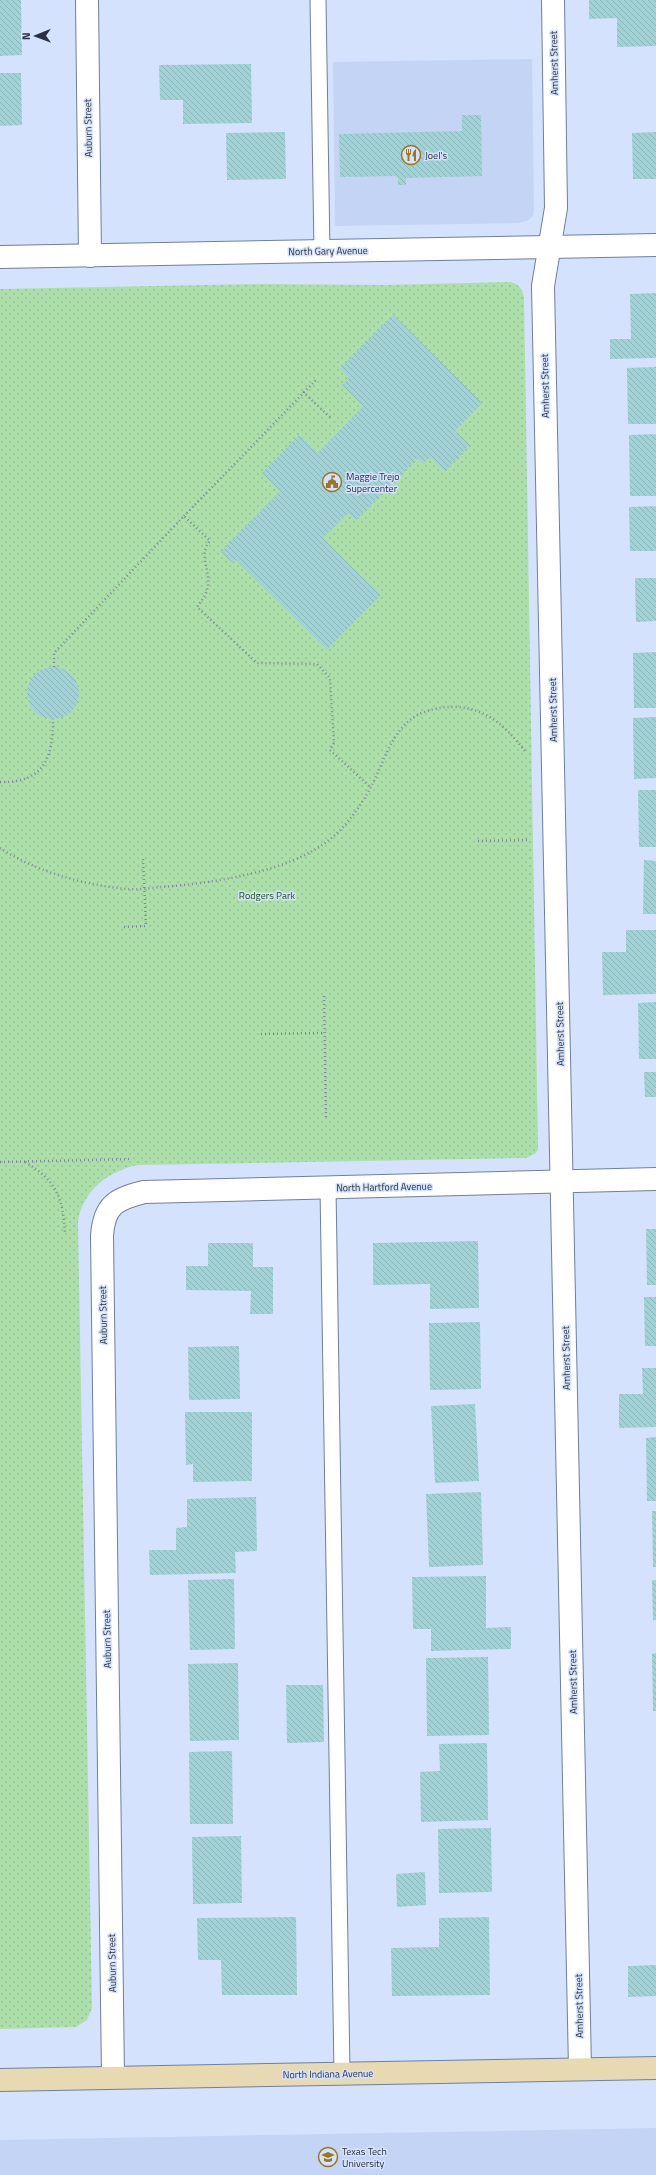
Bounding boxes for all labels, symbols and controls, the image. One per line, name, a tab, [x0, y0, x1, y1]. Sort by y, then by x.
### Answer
north arrow	[16, 16, 56, 56]
street label: Amherst Street	[546, 30, 562, 95]
text: N	[18, 32, 34, 40]
street label: Auburn Street	[80, 98, 96, 157]
restaurant icon: Joel's	[400, 144, 422, 166]
place label: Joel's	[425, 148, 448, 163]
street label: North Gary Avenue	[288, 243, 368, 259]
street label: Amherst Street	[537, 353, 553, 418]
place label: Maggie Trejo Supercenter	[346, 469, 399, 496]
public building icon: Maggie Trejo Supercenter	[321, 471, 343, 493]
street label: Amherst Street	[545, 677, 561, 742]
park label: Rodgers Park	[239, 888, 295, 903]
street label: Amherst Street	[552, 1001, 568, 1066]
street label: North Hartford Avenue	[336, 1179, 432, 1195]
street label: Auburn Street	[95, 1285, 111, 1344]
street label: Amherst Street	[558, 1325, 574, 1390]
street label: Auburn Street	[99, 1609, 115, 1668]
street label: Amherst Street	[565, 1649, 581, 1714]
street label: Auburn Street	[104, 1933, 120, 1992]
street label: Amherst Street	[571, 1973, 587, 2038]
street label: North Indiana Avenue	[283, 2066, 373, 2082]
place label: Texas Tech University	[342, 2144, 387, 2171]
school or university icon: Texas Tech University	[317, 2146, 339, 2168]

